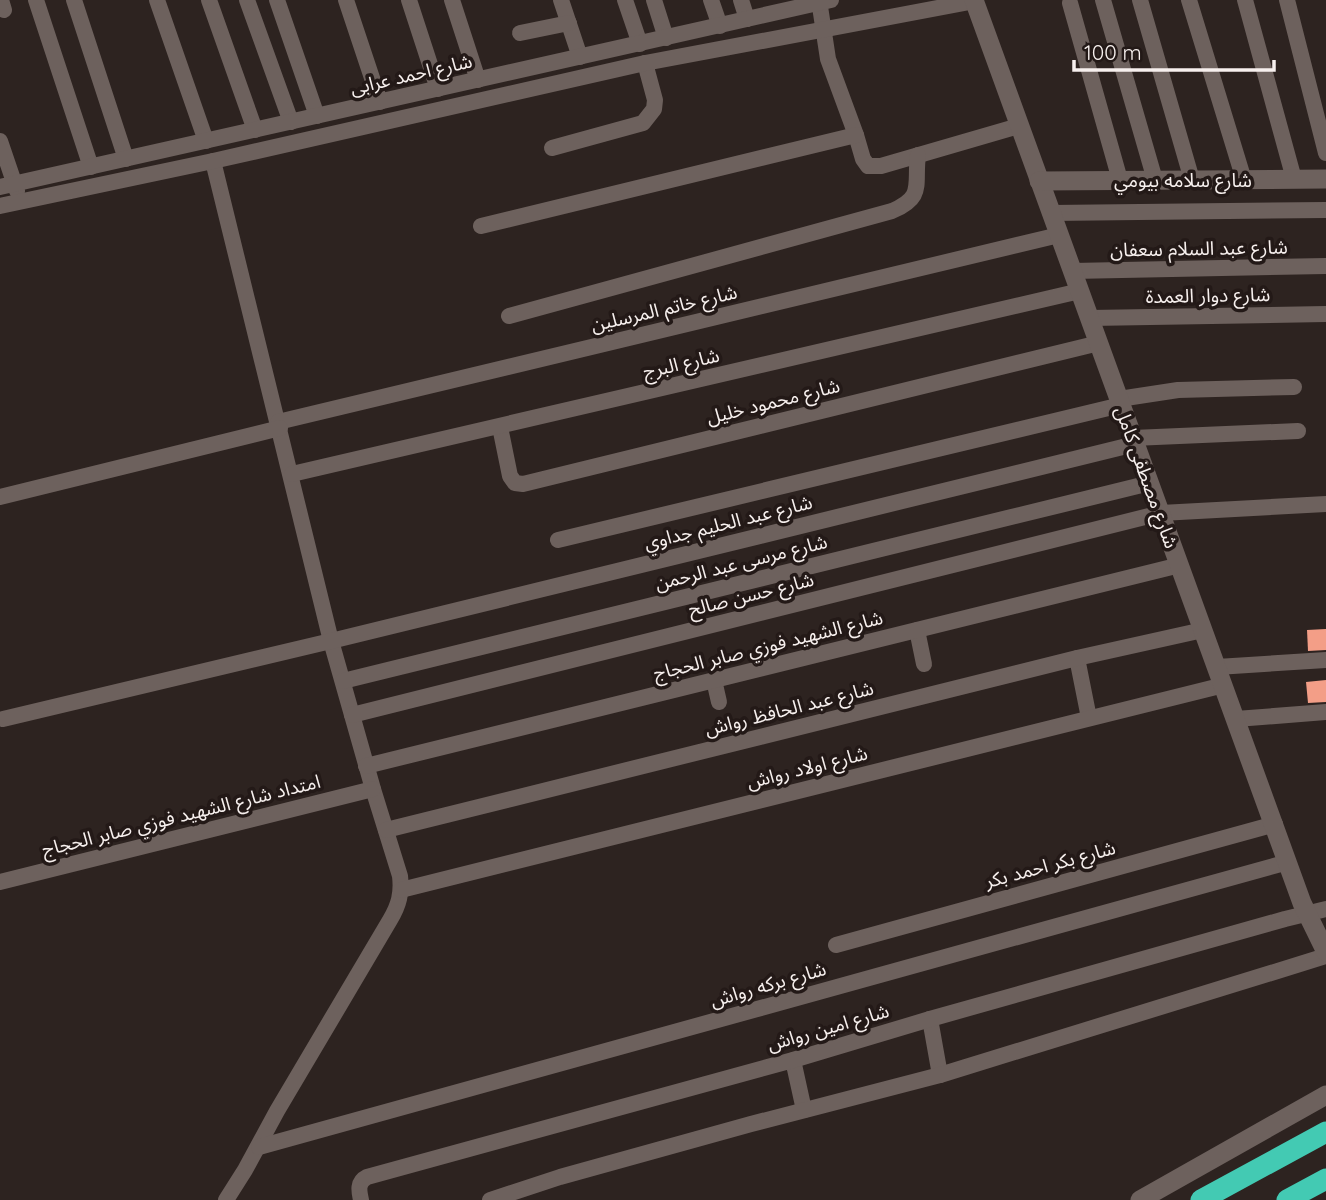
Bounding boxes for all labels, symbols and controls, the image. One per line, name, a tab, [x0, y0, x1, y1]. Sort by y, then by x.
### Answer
scale bar	[1074, 28, 1274, 72]
text: 100 m	[1084, 39, 1142, 65]
street label: شارع احمد عرابى	[348, 48, 475, 102]
street label: شارع سلامه بيومي	[1114, 168, 1252, 195]
street label: شارع عبد السلام سعفان	[1110, 234, 1288, 265]
street label: شارع خاتم المرسلين	[588, 279, 740, 339]
street label: شارع دوار العمدة	[1145, 282, 1271, 310]
street label: شارع البرج	[640, 343, 722, 385]
street label: شارع محمود خليل	[704, 373, 843, 431]
street label: شارع مصطفى كامل	[1108, 403, 1184, 552]
street label: شارع عبد الحليم جداوي	[641, 489, 815, 558]
street label: شارع مرسى عبد الرحمن	[652, 529, 830, 597]
street label: شارع حسن صالح	[686, 567, 817, 624]
street label: شارع الشهيد فوزي صابر الحجاج	[651, 605, 886, 688]
street label: شارع عبد الحافظ رواش	[702, 675, 876, 743]
street label: شارع اولاد رواش	[744, 740, 870, 796]
street label: امتداد شارع الشهيد فوزي صابر الحجاج	[39, 769, 324, 865]
street label: شارع بكر احمد بكر	[981, 835, 1118, 895]
street label: شارع بركه رواش	[707, 956, 829, 1014]
street label: شارع امين رواش	[764, 998, 892, 1058]

